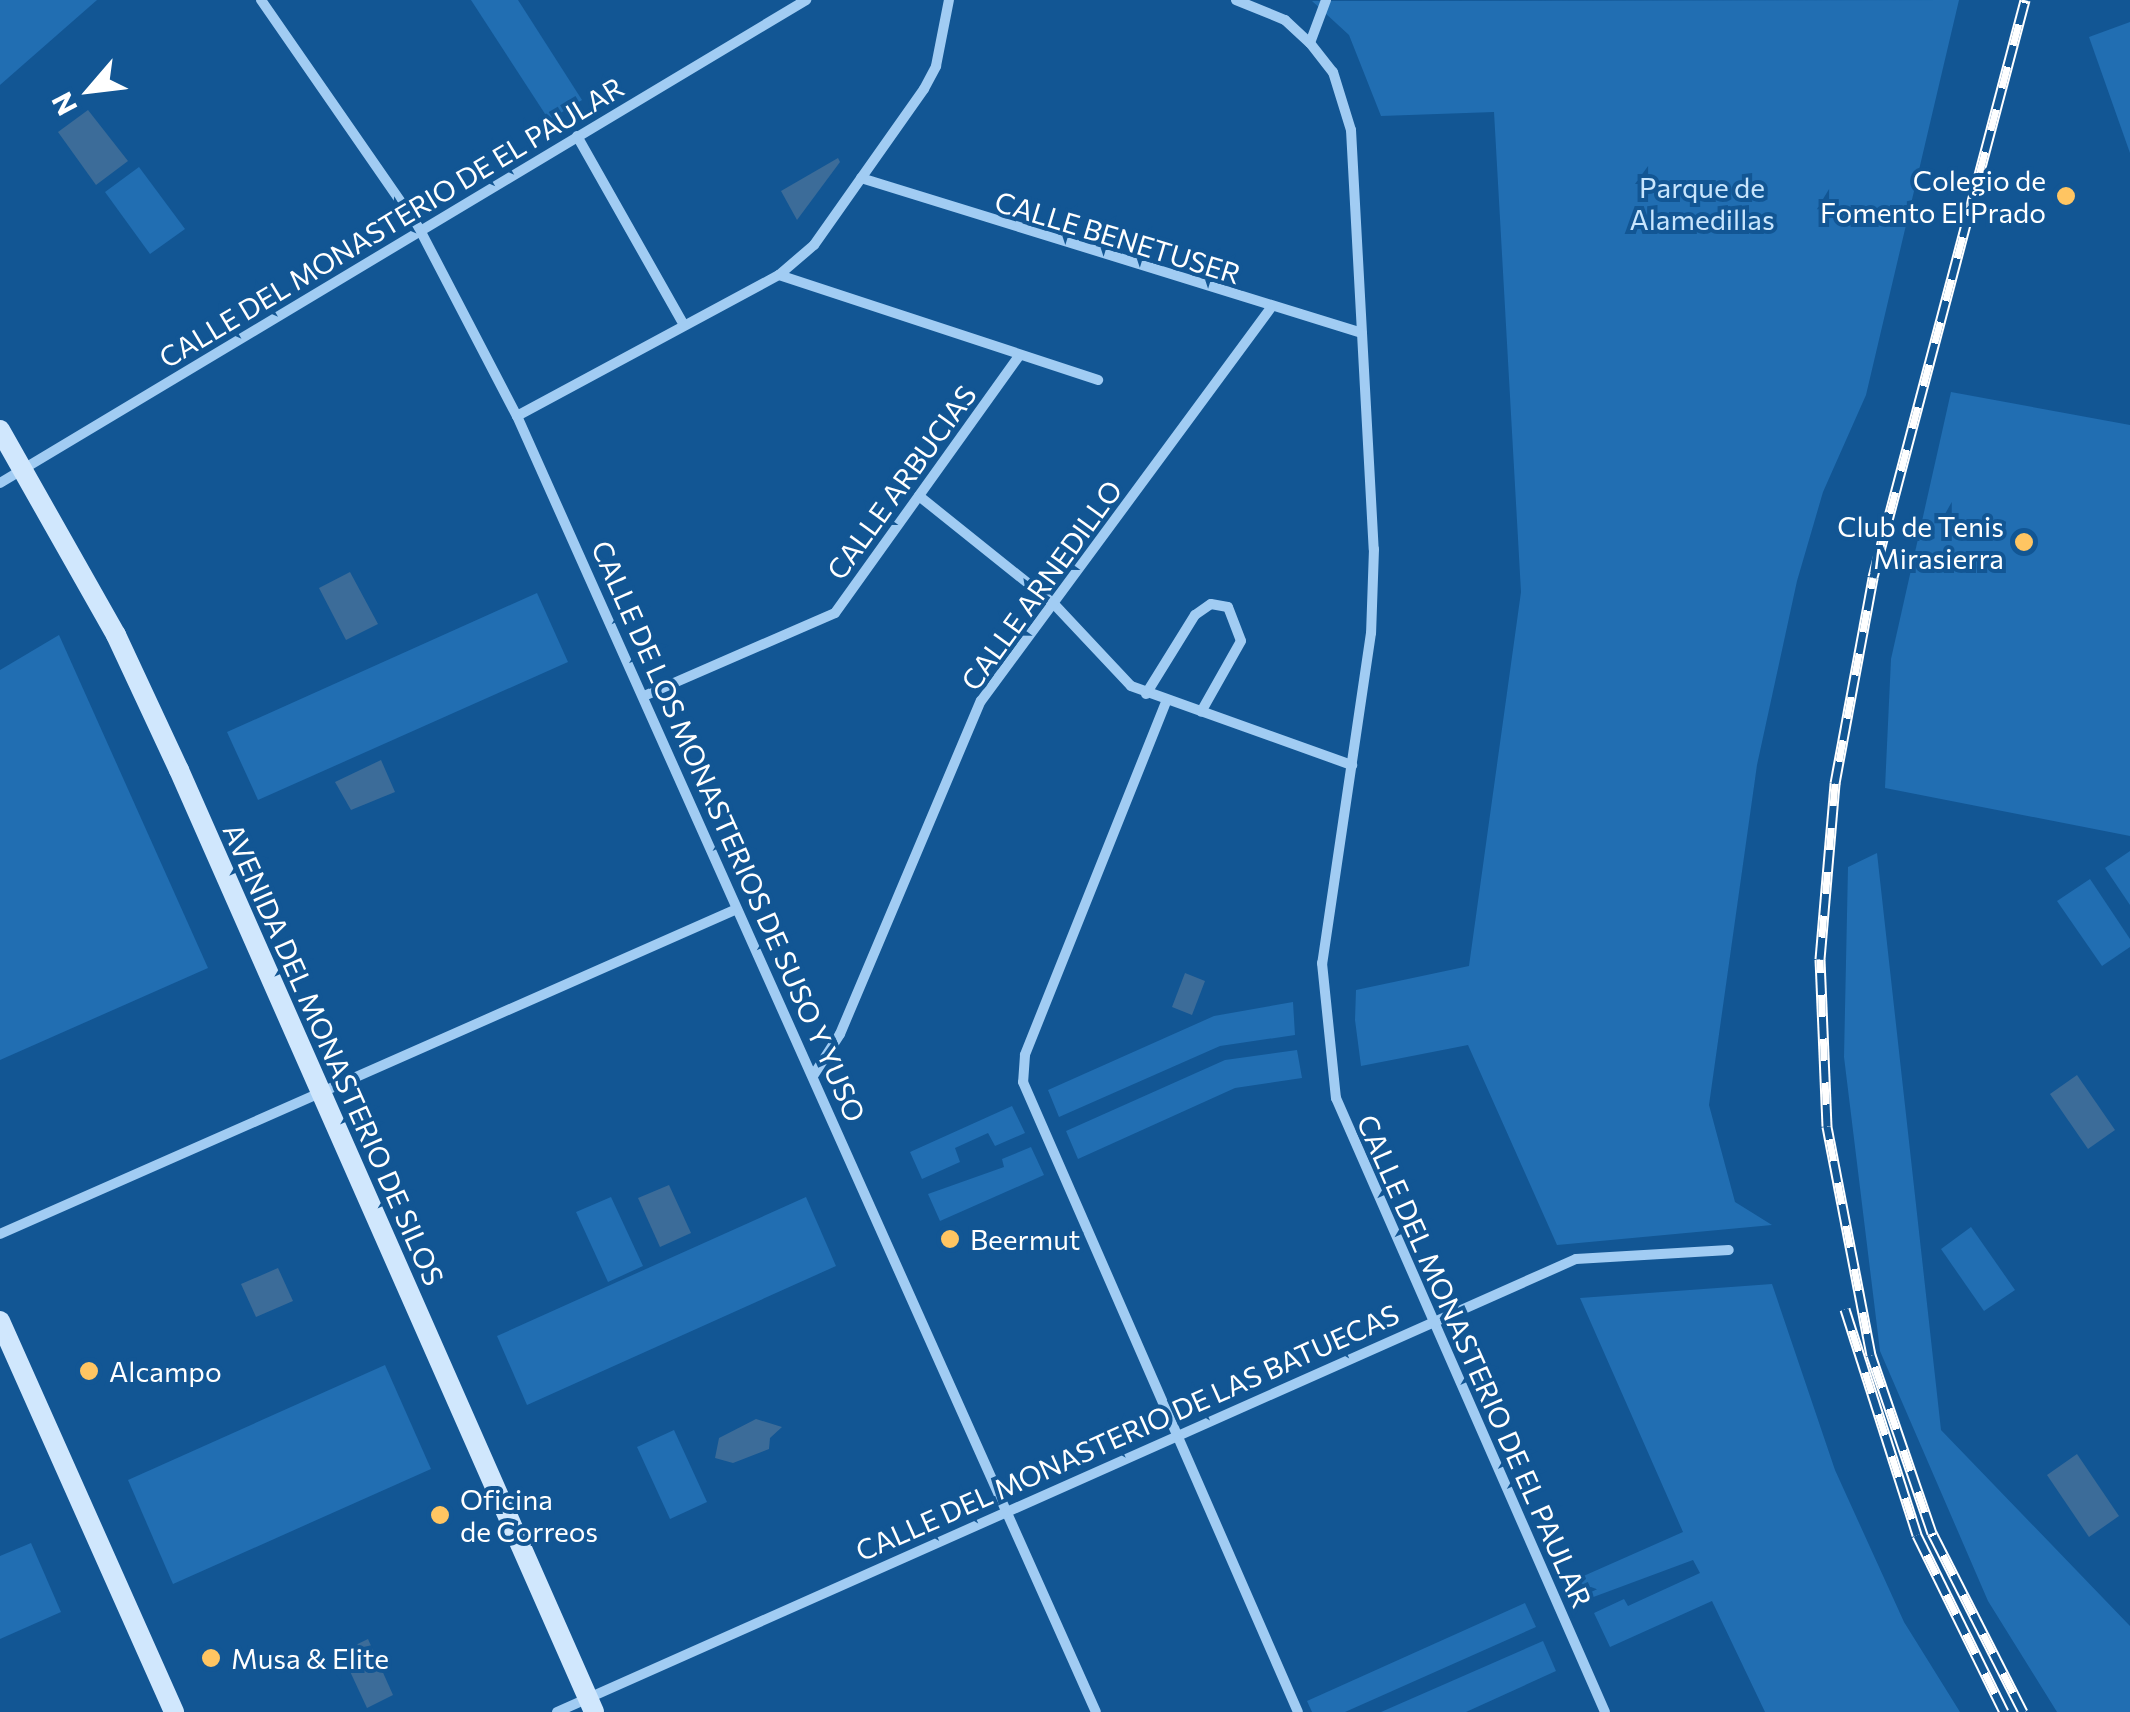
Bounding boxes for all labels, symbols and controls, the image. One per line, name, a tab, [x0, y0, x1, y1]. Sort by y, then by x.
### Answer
north arrow	[40, 40, 140, 140]
street label: CALLE DEL MONASTERIO DE EL PAULAR	[153, 70, 629, 374]
text: N	[44, 87, 83, 121]
place label: Colegio de Fomento El Prado	[1820, 163, 2046, 229]
park label: Parque de Alamedillas	[1629, 170, 1775, 236]
street label: CALLE BENETUSER	[991, 184, 1245, 290]
marker: Colegio de Fomento El Prado	[2055, 185, 2077, 207]
street label: CALLE ARBUCIAS	[819, 378, 983, 586]
street label: CALLE ARNEDILLO	[954, 474, 1128, 696]
place label: Club de Tenis Mirasierra	[1837, 509, 2004, 575]
marker: Club de Tenis Mirasierra	[2013, 531, 2035, 553]
street label: CALLE DE LOS MONASTERIOS DE SUSO Y YUSO	[585, 535, 873, 1127]
street label: AVENIDA DEL MONASTERIO DE SILOS	[217, 818, 451, 1290]
street label: CALLE DEL MONASTERIO DE EL PAULAR	[1351, 1109, 1599, 1613]
place label: Beermut	[970, 1222, 1080, 1256]
marker: Beermut	[939, 1228, 961, 1250]
street label: CALLE DEL MONASTERIO DE LAS BATUECAS	[850, 1297, 1404, 1567]
place label: Alcampo	[109, 1354, 222, 1388]
marker: Alcampo	[78, 1360, 100, 1382]
place label: Oficina de Correos	[460, 1482, 598, 1548]
marker: Oficina de Correos	[429, 1504, 451, 1526]
place label: Musa & Elite	[231, 1641, 389, 1675]
marker: Musa & Elite	[200, 1647, 222, 1669]

